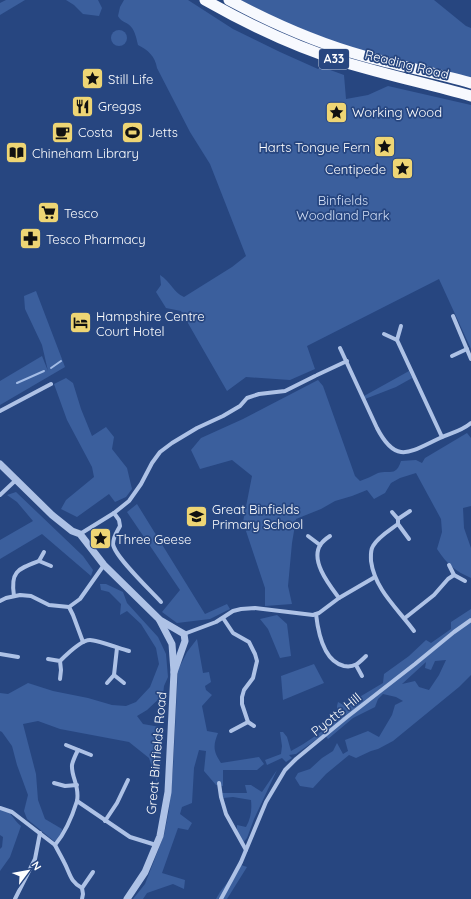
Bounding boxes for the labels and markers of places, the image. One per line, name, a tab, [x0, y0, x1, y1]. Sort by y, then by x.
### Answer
place icon: Still Life	[80, 66, 106, 92]
place label: Still Life	[108, 71, 153, 87]
restaurant icon: Greggs	[70, 93, 96, 119]
place label: Greggs	[98, 98, 141, 114]
place icon: Working Wood	[324, 99, 350, 125]
place label: Working Wood	[352, 104, 442, 120]
cafe icon: Costa	[49, 119, 75, 145]
sports icon: Jetts	[120, 119, 146, 145]
place label: Costa	[78, 124, 113, 140]
place label: Jetts	[148, 124, 178, 140]
place icon: Harts Tongue Fern	[372, 134, 398, 160]
place label: Harts Tongue Fern	[258, 139, 370, 155]
library icon: Chineham Library	[4, 140, 30, 166]
place label: Chineham Library	[32, 145, 139, 161]
place icon: Centipede	[389, 156, 415, 182]
place label: Centipede	[325, 161, 386, 177]
supermarket icon: Tesco	[36, 200, 62, 226]
place label: Tesco	[64, 205, 98, 221]
pharmacy icon: Tesco Pharmacy	[18, 226, 44, 252]
place label: Tesco Pharmacy	[46, 231, 146, 247]
place label: Hampshire Centre Court Hotel	[96, 308, 205, 339]
hotel icon: Hampshire Centre Court Hotel	[68, 310, 94, 336]
place label: Great Binfields Primary School	[212, 501, 303, 532]
school or university icon: Great Binfields Primary School	[183, 503, 209, 529]
place icon: Three Geese	[87, 526, 113, 552]
place label: Three Geese	[116, 531, 191, 547]

